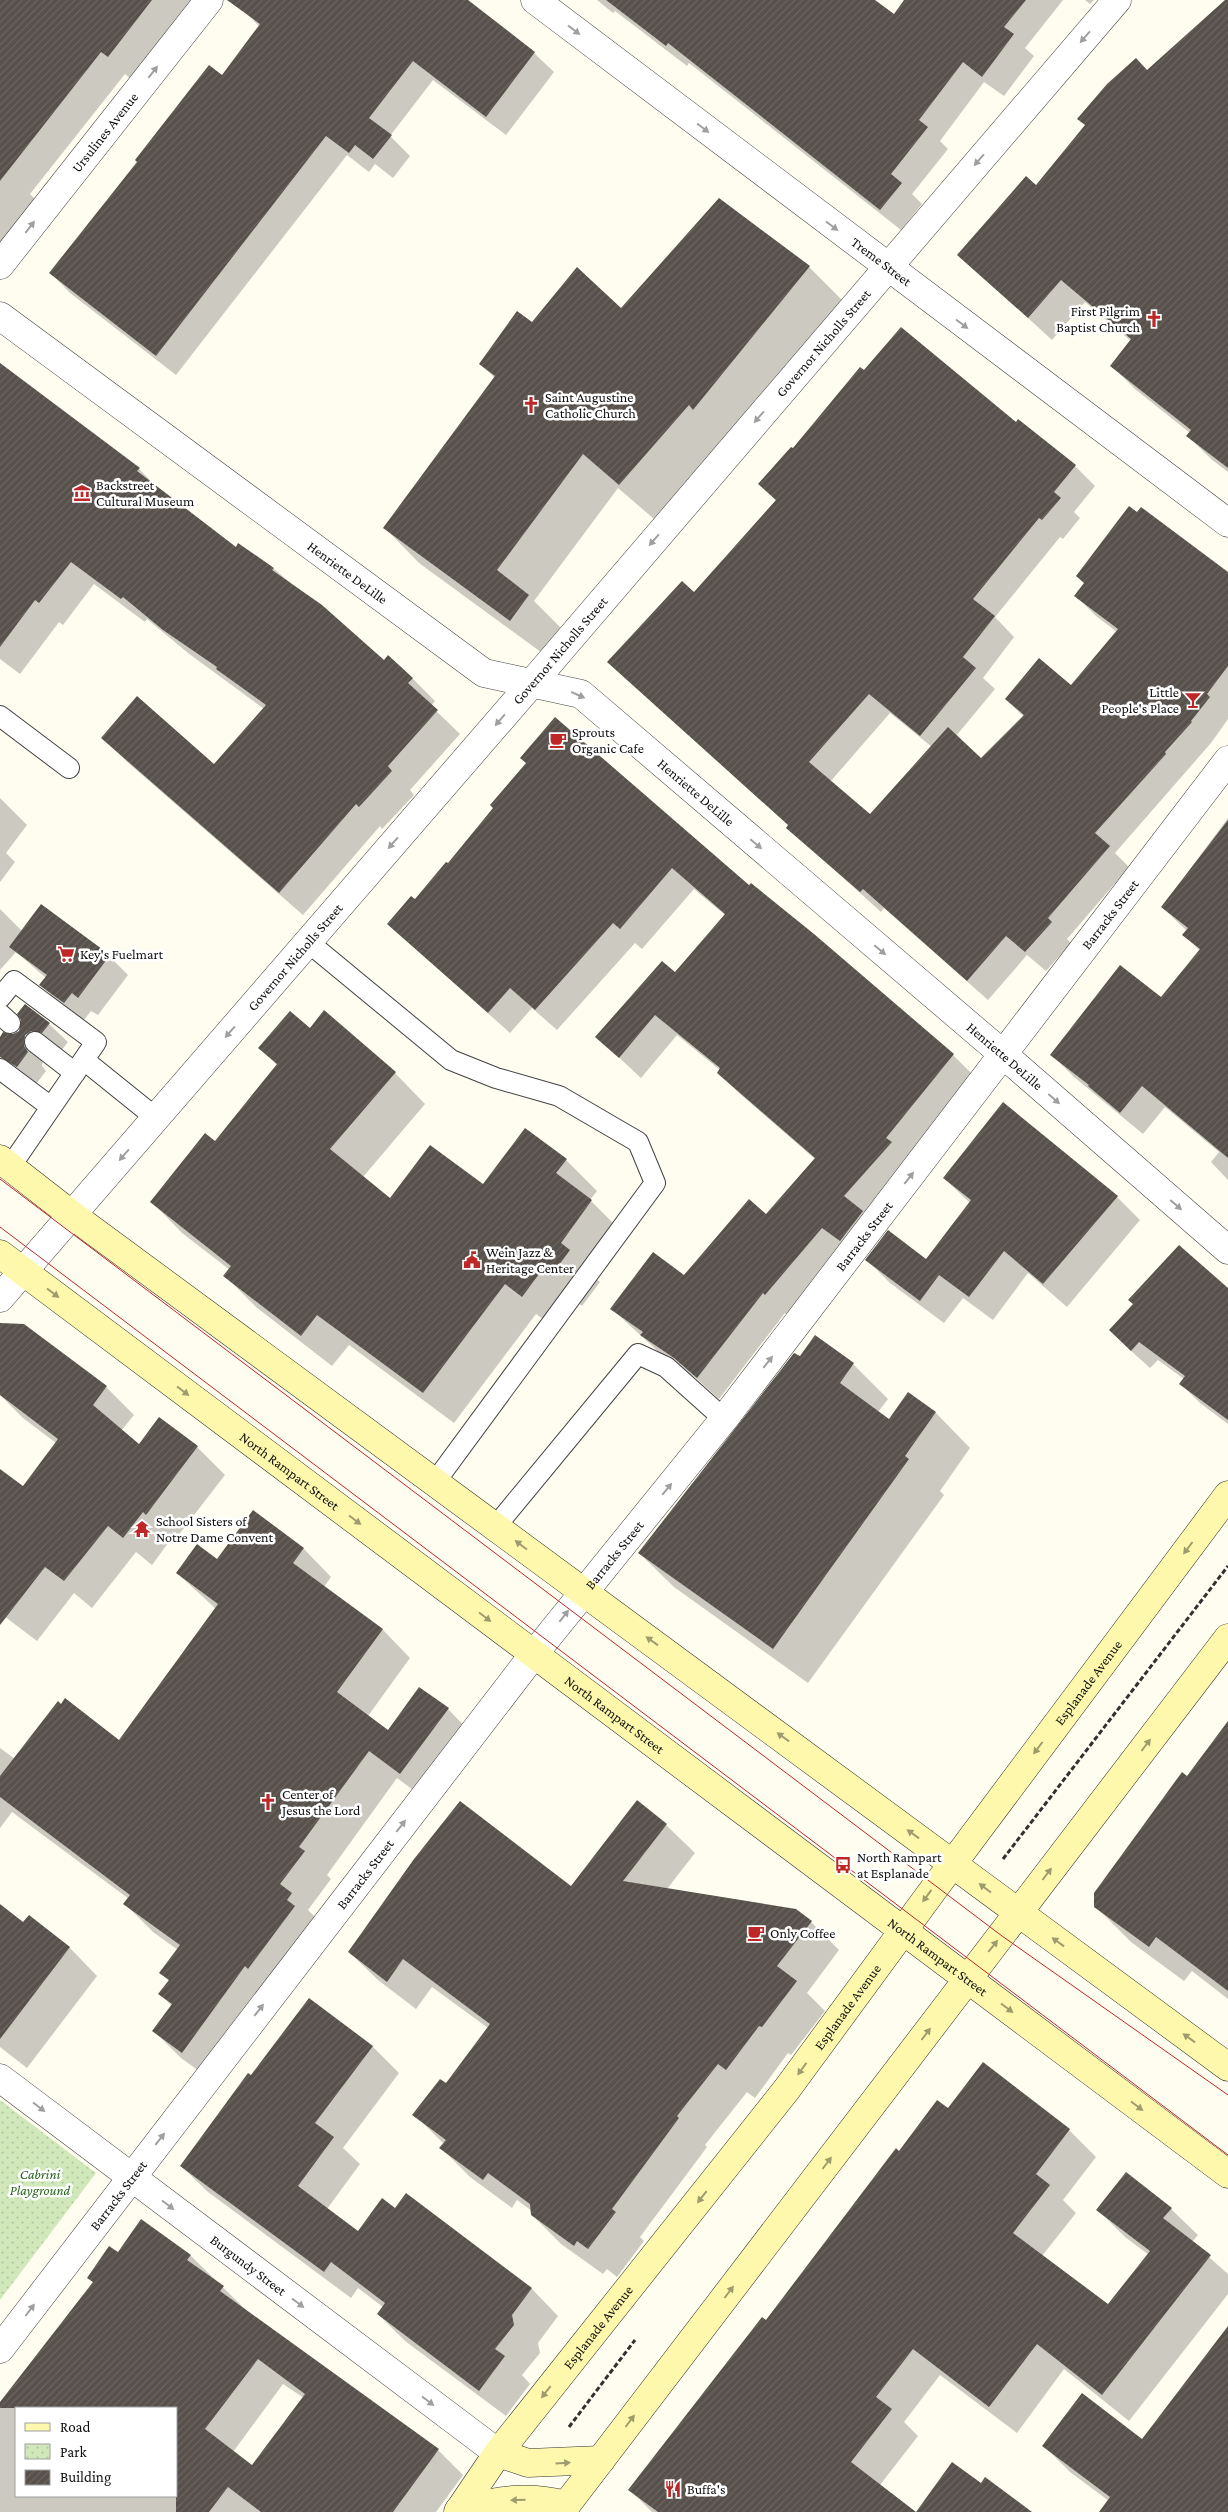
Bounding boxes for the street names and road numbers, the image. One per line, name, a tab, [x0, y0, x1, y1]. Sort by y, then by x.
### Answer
street label: Ursulines Avenue	[68, 89, 141, 175]
street label: Treme Street	[848, 234, 915, 290]
street label: Governor Nicholls Street	[773, 285, 874, 400]
street label: Henriette DeLille	[305, 538, 391, 607]
street label: Governor Nicholls Street	[509, 593, 611, 708]
street label: Henriette DeLille	[655, 755, 738, 829]
street label: Barracks Street	[1078, 876, 1142, 952]
street label: Governor Nicholls Street	[244, 900, 346, 1014]
street label: Henriette DeLille	[963, 1019, 1046, 1093]
street label: Barracks Street	[832, 1198, 896, 1274]
street label: North Rampart Street	[237, 1429, 343, 1514]
street label: Barracks Street	[582, 1517, 647, 1592]
street label: Esplanade Avenue	[1051, 1637, 1125, 1728]
street label: North Rampart Street	[562, 1672, 668, 1757]
street label: Barracks Street	[333, 1836, 397, 1912]
street label: North Rampart Street	[885, 1914, 991, 1999]
street label: Esplanade Avenue	[811, 1961, 884, 2053]
street label: Barracks Street	[86, 2157, 150, 2233]
street label: Burgundy Street	[207, 2231, 290, 2299]
street label: Esplanade Avenue	[560, 2282, 636, 2372]

